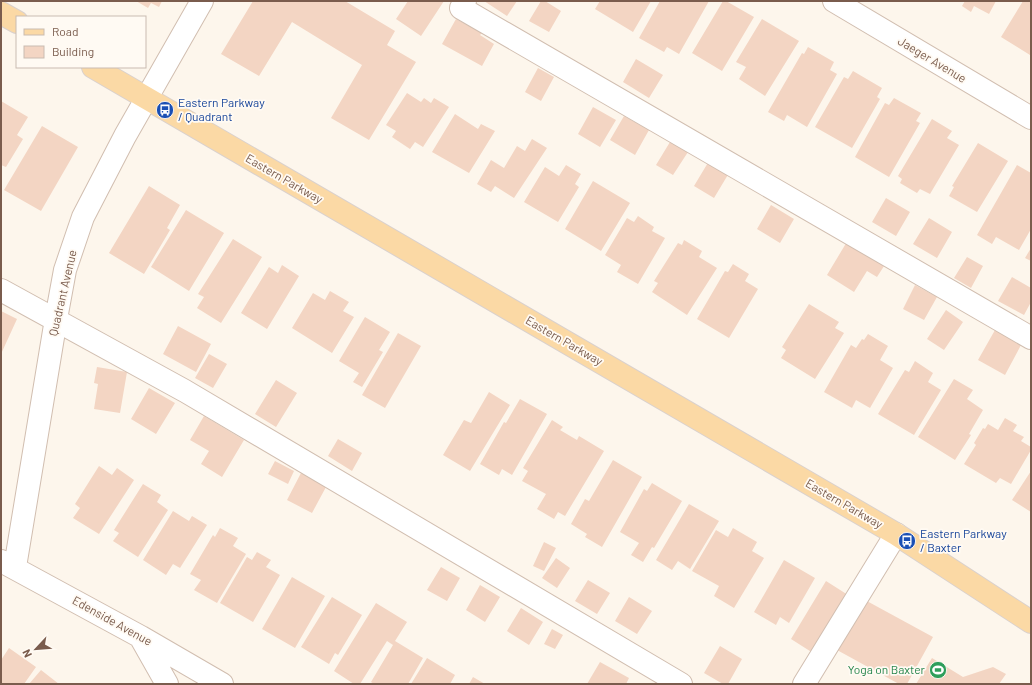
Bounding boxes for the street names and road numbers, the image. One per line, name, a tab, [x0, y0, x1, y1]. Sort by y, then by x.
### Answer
street label: Jaeger Avenue	[896, 33, 969, 85]
street label: Eastern Parkway	[243, 150, 326, 206]
street label: Quadrant Avenue	[45, 248, 79, 337]
street label: Eastern Parkway	[523, 312, 606, 368]
street label: Eastern Parkway	[803, 475, 886, 531]
street label: Edenside Avenue	[70, 592, 155, 648]

